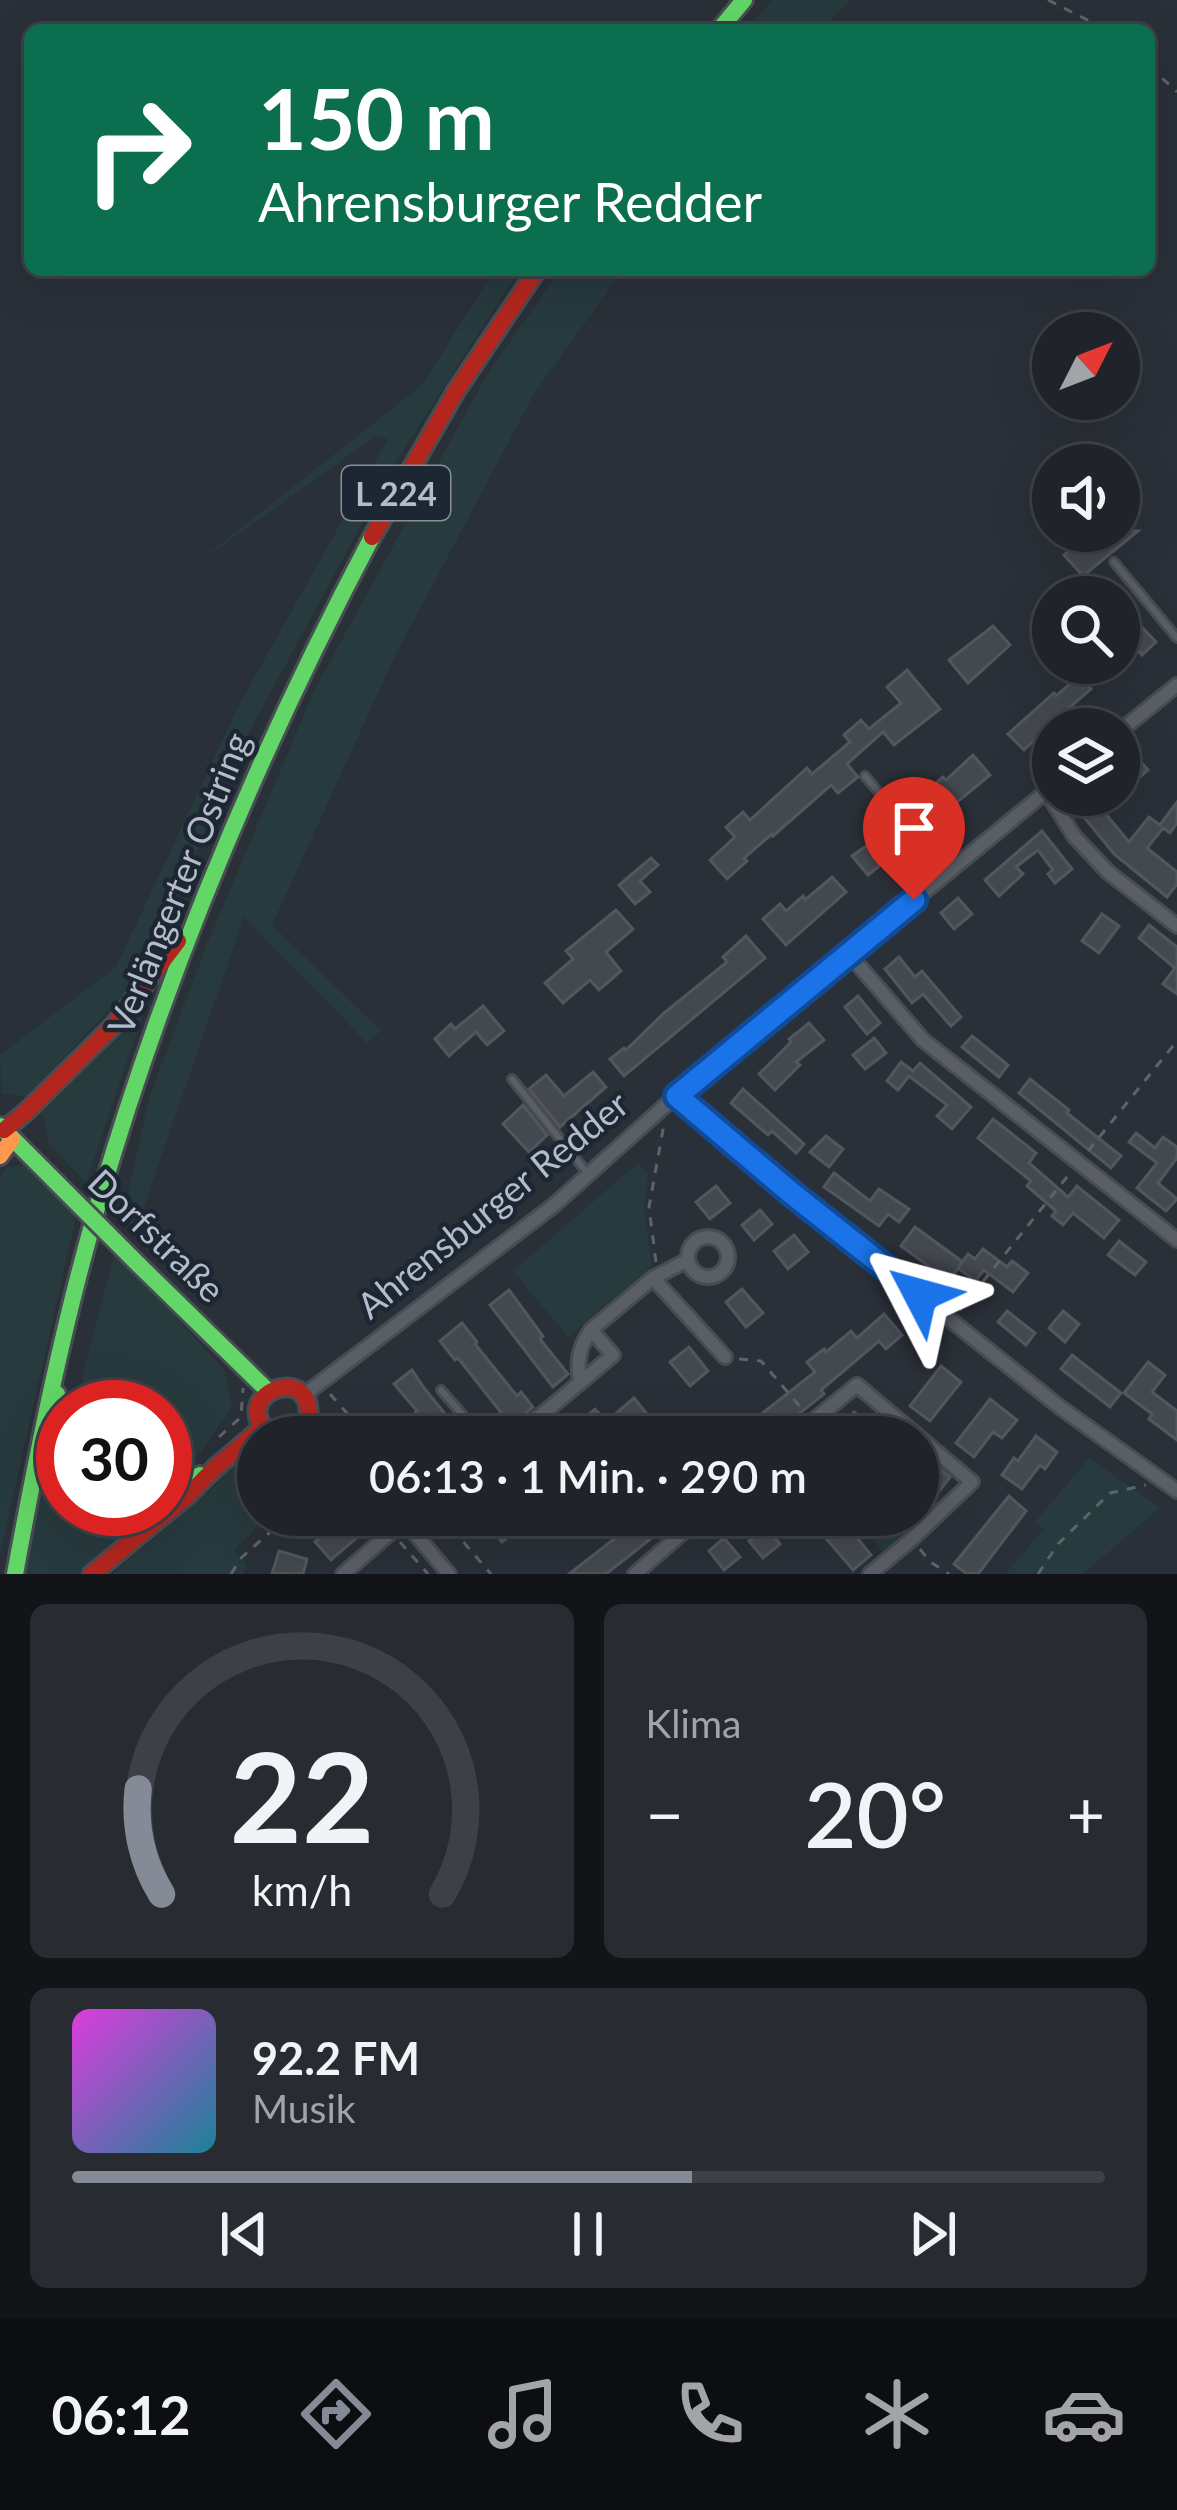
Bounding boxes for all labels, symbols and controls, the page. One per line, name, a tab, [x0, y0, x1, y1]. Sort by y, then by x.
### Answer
text: 150 m	[258, 67, 495, 168]
icon: right	[60, 72, 216, 228]
text: Ahrensburger Redder	[258, 169, 762, 234]
north arrow	[1032, 312, 1140, 420]
map controls	[1032, 312, 1140, 816]
button: sound	[1032, 444, 1140, 552]
road number: L 224	[342, 466, 450, 520]
button: search	[1032, 576, 1140, 684]
button: layers	[1032, 708, 1140, 816]
street label: Verlängerter Ostring	[97, 726, 259, 1040]
pin	[863, 777, 965, 900]
icon: arrive	[881, 795, 947, 861]
street label: Ahrensburger Redder	[348, 1081, 636, 1327]
street label: Dorfstraße	[80, 1159, 234, 1311]
position arrow	[857, 1232, 983, 1358]
speed limit sign: 30	[36, 1380, 192, 1536]
text: 06:13 · 1 Min. · 290 m	[369, 1449, 807, 1503]
text: Klima	[646, 1700, 741, 1746]
text: 22	[229, 1720, 374, 1870]
text: 20°	[804, 1759, 946, 1867]
text: −	[646, 1774, 684, 1853]
text: +	[1067, 1774, 1105, 1853]
text: km/h	[252, 1864, 352, 1915]
text: 92.2 FM	[252, 2031, 420, 2085]
text: Musik	[252, 2085, 356, 2131]
icon: previous	[211, 2201, 277, 2267]
icon: pause	[555, 2201, 621, 2267]
icon: next	[900, 2201, 966, 2267]
icon: directions	[294, 2372, 378, 2456]
icon: music	[481, 2372, 565, 2456]
icon: phone	[668, 2372, 752, 2456]
icon: climate	[855, 2372, 939, 2456]
icon: car	[1042, 2372, 1126, 2456]
text: 06:12	[51, 2382, 191, 2447]

